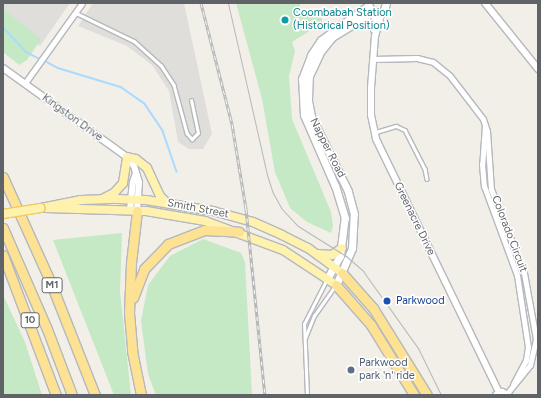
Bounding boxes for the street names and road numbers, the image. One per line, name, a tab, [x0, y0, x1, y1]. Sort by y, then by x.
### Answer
street label: Kingston Drive	[39, 92, 105, 144]
street label: Napper Road	[306, 116, 348, 180]
street label: Greenacre Drive	[391, 180, 437, 258]
street label: Colorado Circuit	[488, 194, 530, 274]
street label: Smith Street	[166, 197, 230, 221]
road number: M1	[41, 277, 63, 293]
road number: 10	[20, 312, 40, 328]

